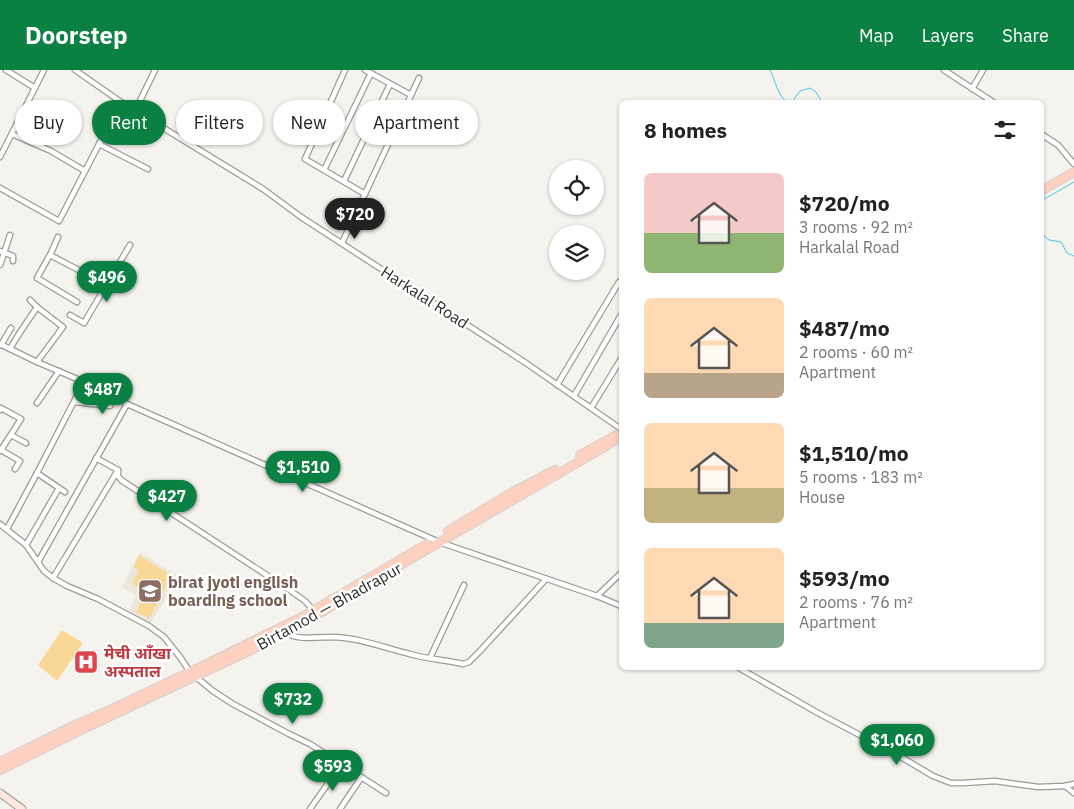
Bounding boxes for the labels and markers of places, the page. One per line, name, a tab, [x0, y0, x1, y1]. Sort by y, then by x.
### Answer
pin: $720	[325, 198, 385, 240]
pin: $496	[77, 260, 137, 303]
pin: $487	[73, 372, 133, 415]
pin: $1,510	[262, 450, 344, 493]
pin: $427	[137, 480, 197, 522]
place label: birat jyoti english boarding school	[168, 572, 298, 610]
school or university icon: birat jyoti english boarding school	[137, 578, 163, 604]
place label: मेची आँखा अस्पताल	[104, 643, 171, 681]
hospital icon: मेची आँखा अस्पताल	[73, 649, 99, 675]
pin: $732	[263, 682, 323, 725]
pin: $1,060	[856, 724, 938, 766]
pin: $593	[303, 750, 363, 792]

